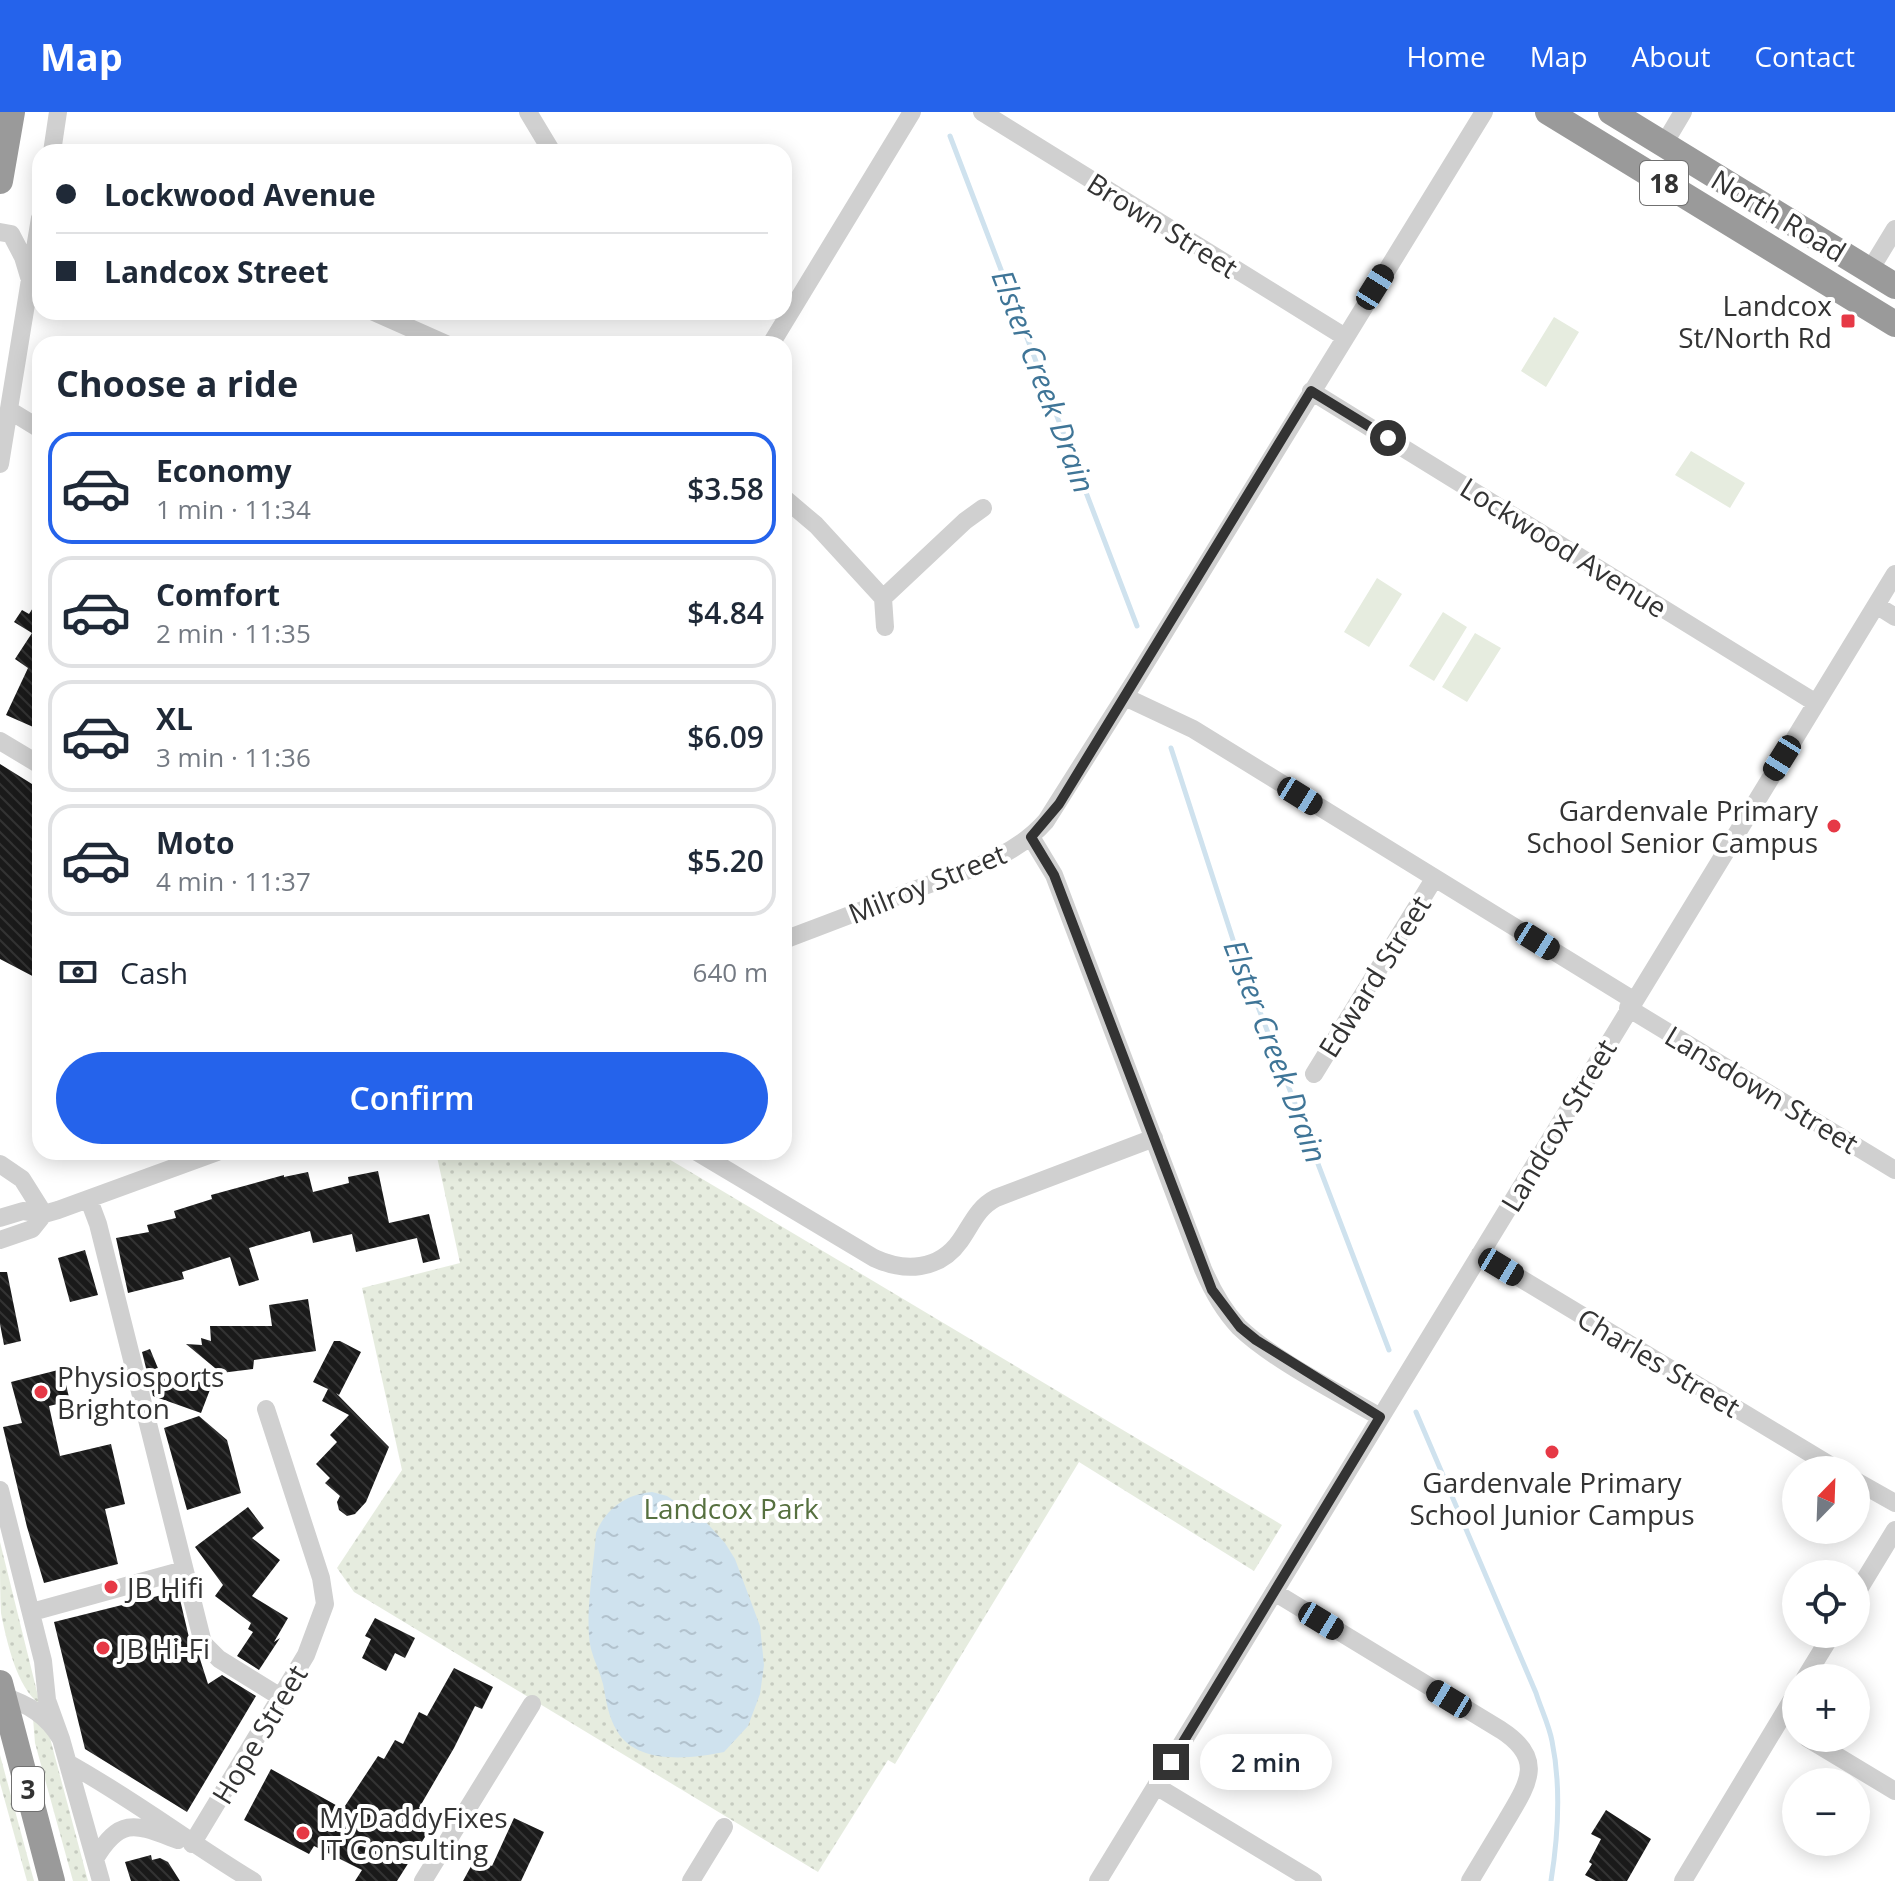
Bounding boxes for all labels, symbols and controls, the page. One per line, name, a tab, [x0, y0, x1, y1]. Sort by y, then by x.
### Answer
text: Map	[40, 30, 123, 82]
text: Home	[1407, 37, 1486, 75]
text: Map	[1530, 37, 1588, 75]
text: About	[1632, 37, 1710, 75]
text: Contact	[1754, 37, 1855, 75]
street label: North Road	[1705, 160, 1853, 270]
road number: 18	[1640, 161, 1688, 205]
street label: Brown Street	[1081, 164, 1245, 286]
text: Lockwood Avenue	[104, 174, 376, 215]
text: Landcox Street	[104, 251, 329, 292]
car	[1352, 260, 1398, 314]
water label: Elster Creek Drain	[983, 263, 1105, 499]
place label: Landcox St/North Rd	[1678, 286, 1832, 356]
marker: Landcox St/North Rd	[1839, 312, 1857, 330]
text: Choose a ride	[56, 359, 298, 408]
route start	[1370, 420, 1406, 456]
text: Economy	[156, 450, 292, 491]
icon: car	[60, 452, 132, 524]
text: $3.58	[687, 468, 764, 509]
street label: Lockwood Avenue	[1453, 468, 1675, 626]
text: 1 min · 11:34	[156, 491, 311, 527]
text: Comfort	[156, 574, 280, 615]
icon: car	[60, 576, 132, 648]
text: $4.84	[687, 592, 764, 633]
text: 2 min · 11:35	[156, 615, 311, 651]
text: XL	[156, 698, 193, 739]
icon: car	[60, 700, 132, 772]
text: $6.09	[687, 716, 764, 757]
car	[1759, 731, 1805, 785]
text: 3 min · 11:36	[156, 739, 311, 775]
car	[1273, 773, 1327, 819]
place label: Gardenvale Primary School Senior Campus	[1526, 791, 1819, 861]
marker: Gardenvale Primary School Senior Campus	[1825, 817, 1843, 835]
text: Moto	[156, 822, 234, 863]
icon: car	[60, 824, 132, 896]
street label: Milroy Street	[842, 834, 1012, 932]
text: $5.20	[687, 840, 764, 881]
text: 4 min · 11:37	[156, 863, 311, 899]
street label: Edward Street	[1309, 888, 1439, 1064]
car	[1510, 918, 1564, 964]
water label: Elster Creek Drain	[1215, 933, 1337, 1169]
icon: cash	[56, 950, 100, 994]
text: Cash	[120, 952, 188, 993]
text: 640 m	[693, 954, 768, 990]
street label: Lansdown Street	[1658, 1016, 1866, 1162]
street label: Landcox Street	[1492, 1032, 1624, 1218]
button: Confirm	[56, 1052, 768, 1144]
car	[1474, 1244, 1528, 1290]
street label: Charles Street	[1571, 1298, 1747, 1426]
place label: Physiosports Brighton	[57, 1357, 224, 1427]
marker: Physiosports Brighton	[32, 1383, 50, 1401]
marker: Gardenvale Primary School Junior Campus	[1543, 1443, 1561, 1461]
north arrow	[1782, 1456, 1870, 1544]
map controls	[1782, 1456, 1870, 1856]
place label: Gardenvale Primary School Junior Campus	[1409, 1463, 1695, 1533]
park label: Landcox Park	[643, 1489, 819, 1527]
button: locate	[1782, 1560, 1870, 1648]
place label: JB Hifi	[124, 1568, 204, 1606]
marker: JB Hifi	[102, 1578, 120, 1596]
car	[1294, 1598, 1348, 1644]
place label: JB Hi-Fi	[116, 1629, 210, 1667]
marker: JB Hi-Fi	[94, 1639, 112, 1657]
street label: Hope Street	[203, 1657, 315, 1811]
button: +	[1782, 1664, 1870, 1752]
car	[1422, 1676, 1476, 1722]
callout: 2 min	[1199, 1734, 1331, 1790]
route end	[1153, 1744, 1189, 1780]
text: 2 min	[1231, 1744, 1301, 1780]
road number: 3	[12, 1767, 44, 1811]
button: −	[1782, 1768, 1870, 1856]
place label: MyDaddyFixes IT Consulting	[319, 1798, 508, 1868]
marker: MyDaddyFixes IT Consulting	[294, 1824, 312, 1842]

